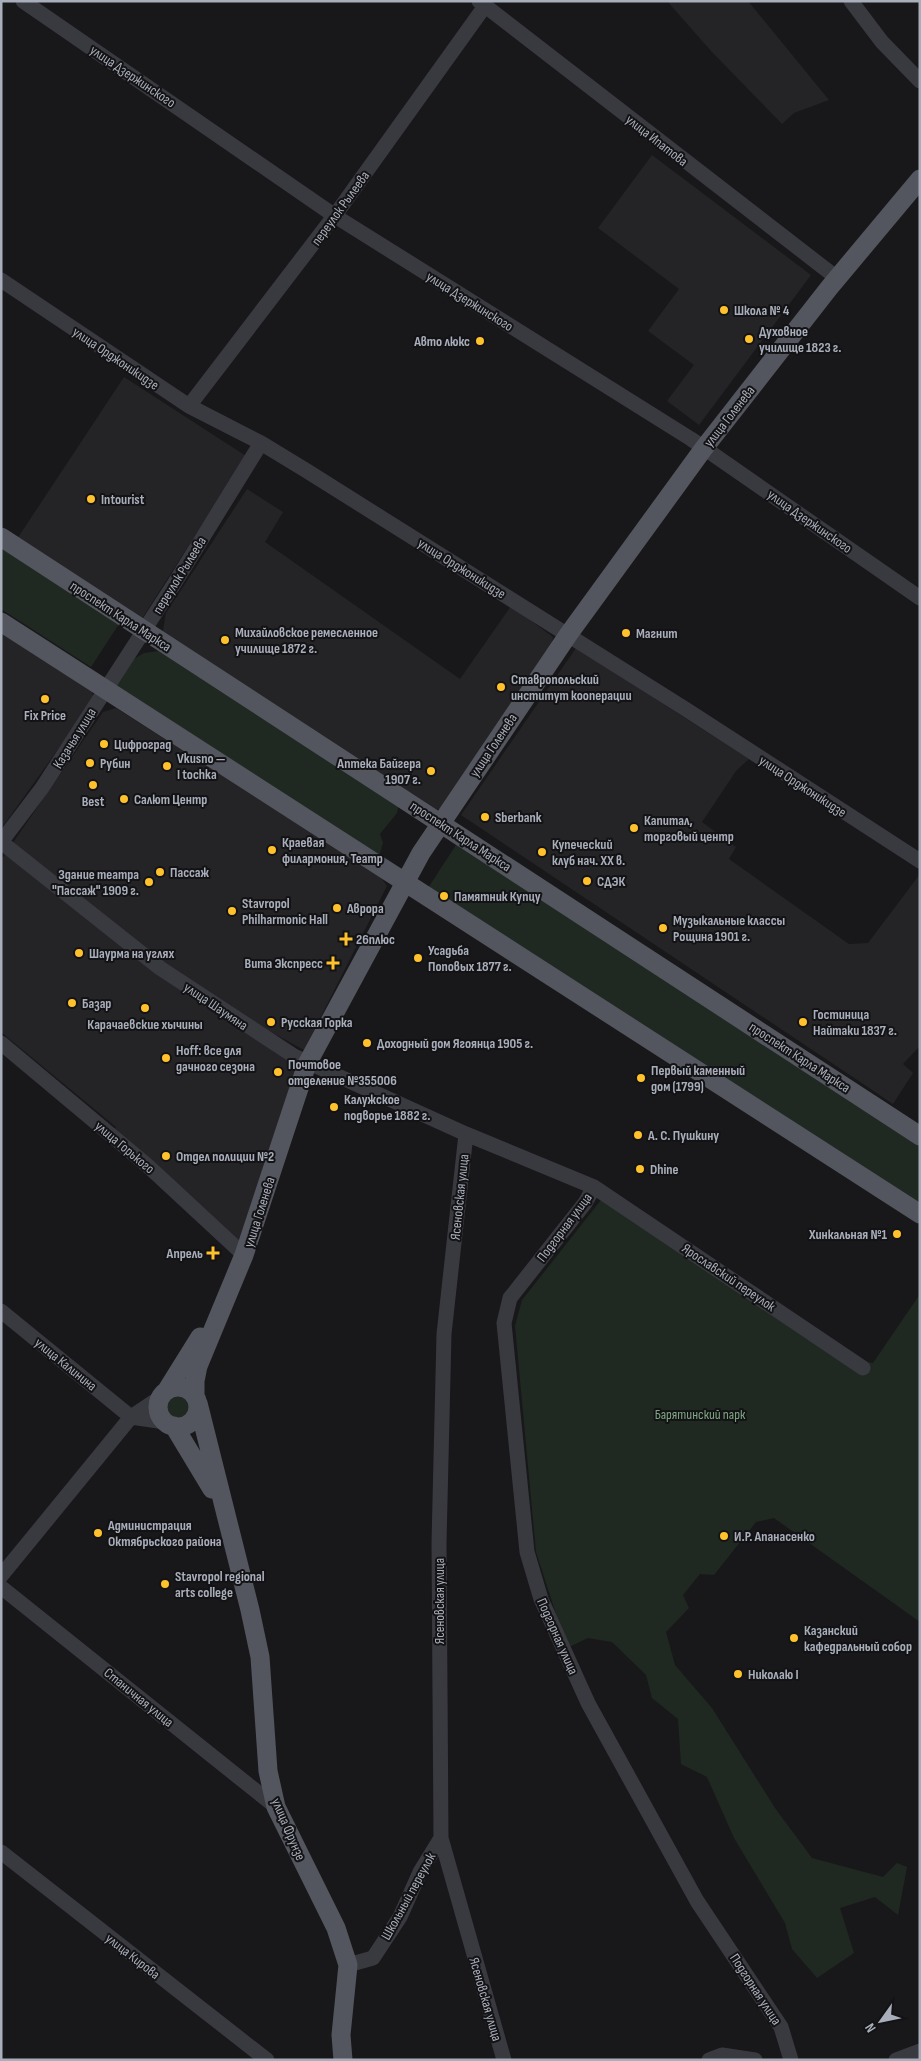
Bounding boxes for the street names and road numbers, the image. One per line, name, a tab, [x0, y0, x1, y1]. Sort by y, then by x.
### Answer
street label: улица Дзержинского	[87, 42, 179, 111]
street label: улица Ипатова	[622, 111, 691, 170]
street label: переулок Рылеева	[308, 168, 373, 249]
street label: улица Дзержинского	[423, 268, 517, 335]
street label: улица Орджоникидзе	[69, 323, 162, 394]
street label: улица Голенева	[700, 382, 758, 450]
street label: улица Дзержинского	[764, 486, 855, 557]
street label: переулок Рылеева	[149, 533, 210, 617]
street label: улица Орджоникидзе	[415, 535, 509, 602]
street label: проспект Карла Маркса	[67, 577, 174, 655]
street label: Казачья улица	[49, 705, 100, 772]
street label: улица Голенева	[466, 710, 521, 780]
street label: улица Орджоникидзе	[756, 752, 850, 821]
street label: проспект Карла Маркса	[407, 797, 514, 875]
street label: улица Шаумяна	[181, 979, 251, 1034]
street label: проспект Карла Маркса	[746, 1018, 853, 1096]
street label: улица Горького	[91, 1117, 158, 1177]
street label: Ясеновская улица	[447, 1153, 472, 1241]
street label: улица Голенева	[240, 1175, 279, 1249]
street label: Подгорная улица	[533, 1190, 596, 1265]
street label: Ярославский переулок	[679, 1240, 779, 1315]
street label: улица Калинина	[31, 1334, 100, 1395]
street label: Ясеновская улица	[431, 1558, 448, 1644]
street label: Подгорная улица	[533, 1595, 582, 1677]
street label: Станичная улица	[100, 1664, 177, 1731]
street label: улица Фрунзе	[268, 1795, 309, 1863]
street label: Школьный переулок	[377, 1849, 440, 1943]
street label: улица Кирова	[102, 1930, 163, 1983]
street label: Подгорная улица	[726, 1950, 785, 2028]
street label: Ясеновская улица	[465, 1955, 506, 2043]

